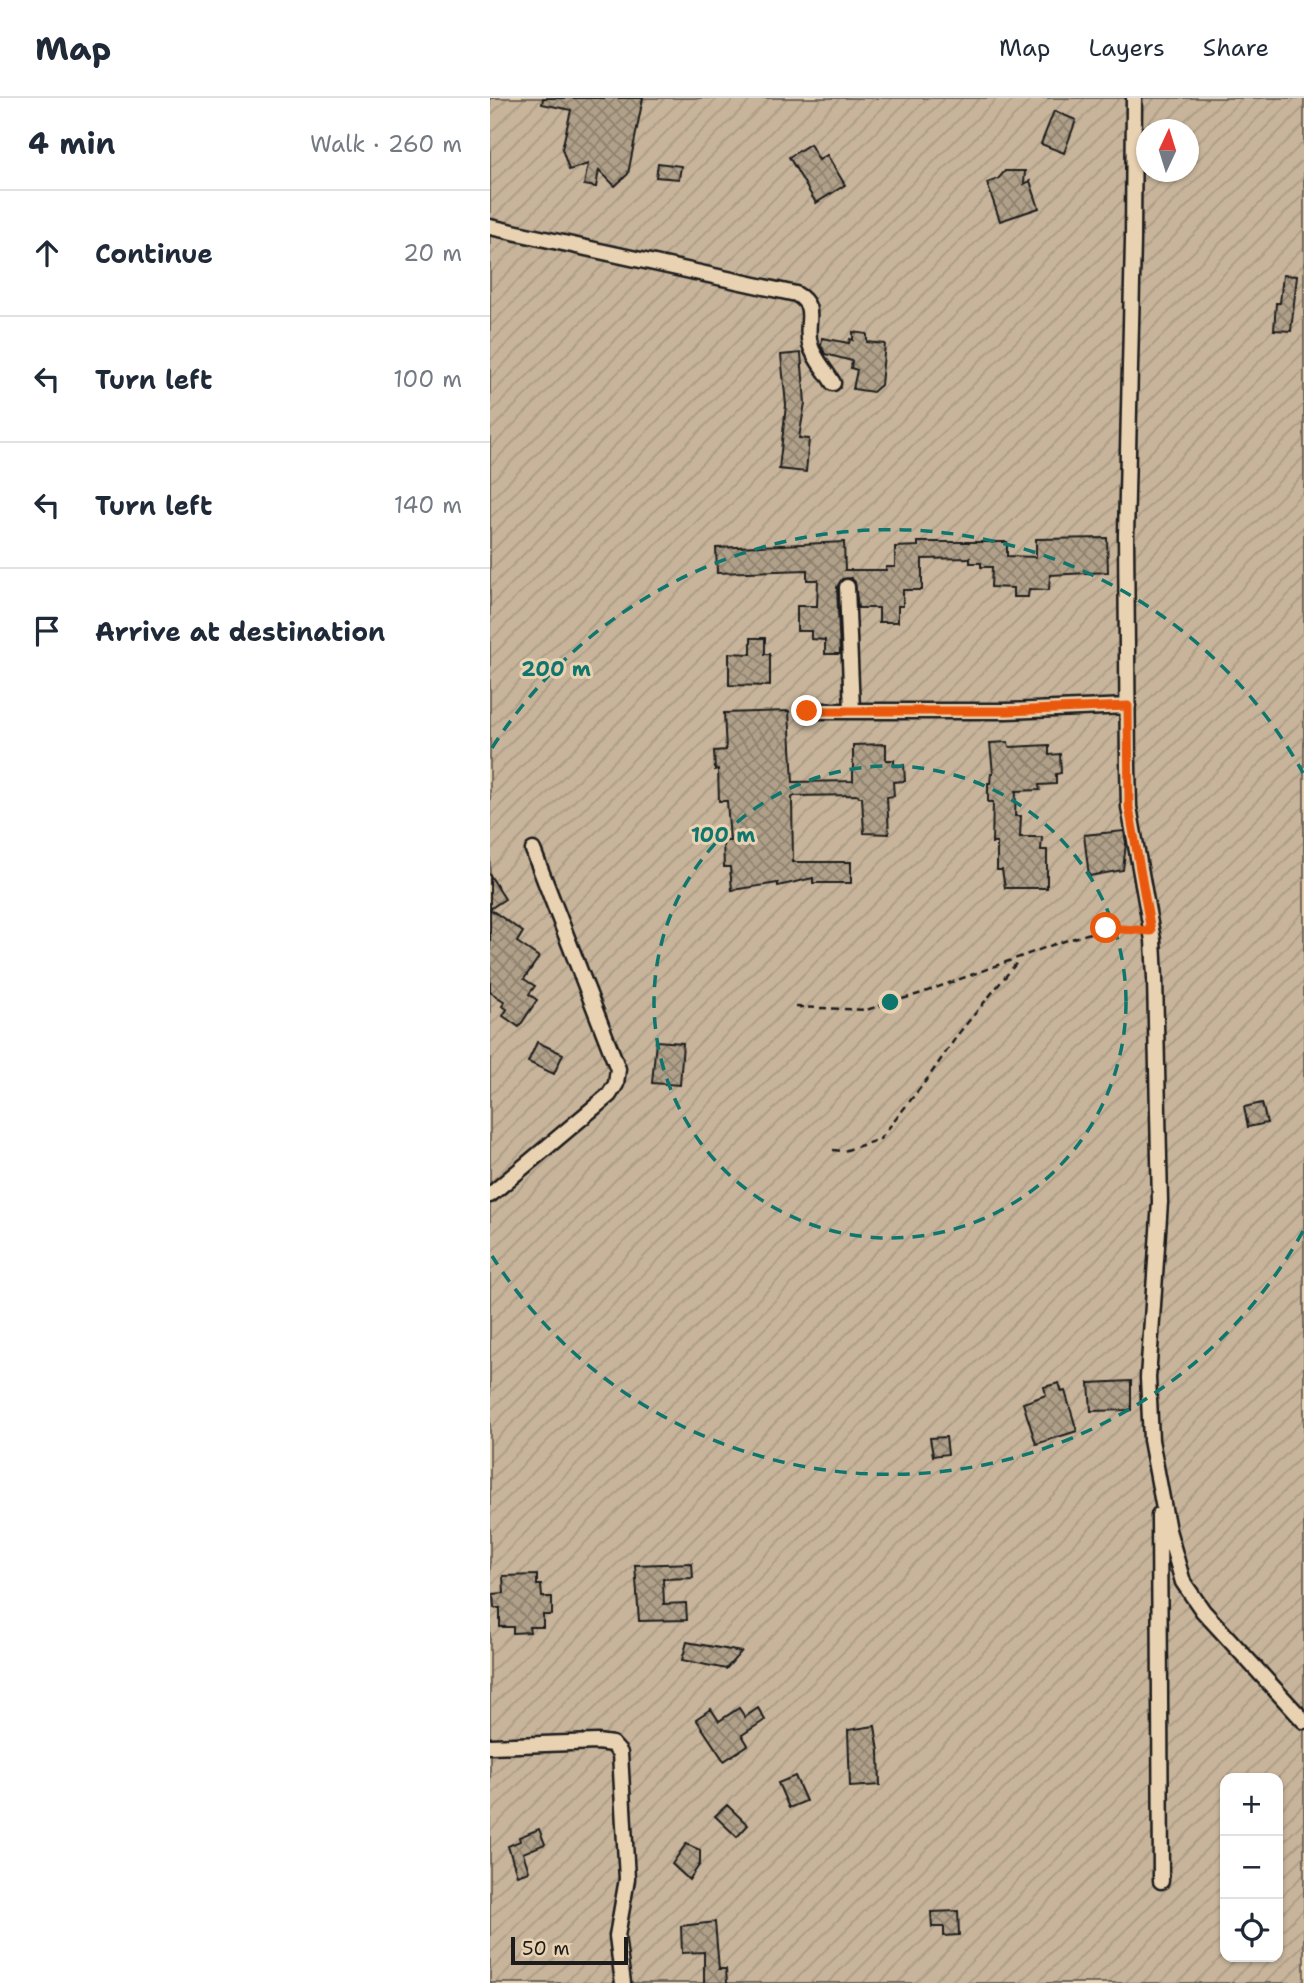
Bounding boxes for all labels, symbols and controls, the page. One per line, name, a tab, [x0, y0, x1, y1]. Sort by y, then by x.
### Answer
text: Map	[35, 26, 111, 71]
text: Map	[999, 32, 1050, 64]
text: Layers	[1088, 32, 1165, 64]
text: Share	[1203, 32, 1269, 64]
north arrow	[1136, 119, 1199, 182]
text: 4 min	[28, 123, 115, 164]
text: Walk · 260 m	[310, 129, 462, 159]
icon: ahead	[28, 234, 66, 272]
text: Continue	[95, 236, 213, 271]
text: 20 m	[403, 238, 462, 268]
icon: left	[28, 360, 66, 398]
text: Turn left	[95, 362, 212, 397]
text: 100 m	[393, 364, 462, 394]
icon: left	[28, 486, 66, 524]
text: Turn left	[95, 488, 212, 523]
text: 140 m	[394, 490, 462, 520]
icon: arrive	[28, 612, 66, 650]
text: Arrive at destination	[95, 614, 385, 649]
text: 200 m	[521, 655, 591, 683]
route end	[791, 695, 822, 726]
text: 100 m	[691, 821, 755, 849]
route start	[1090, 912, 1121, 943]
centre of rings	[878, 990, 902, 1014]
map controls	[1220, 1773, 1283, 1962]
button: +	[1220, 1773, 1283, 1836]
button: −	[1220, 1836, 1283, 1899]
button: locate	[1220, 1899, 1283, 1962]
scale bar	[511, 1934, 628, 1966]
text: 50 m	[522, 1936, 570, 1961]

